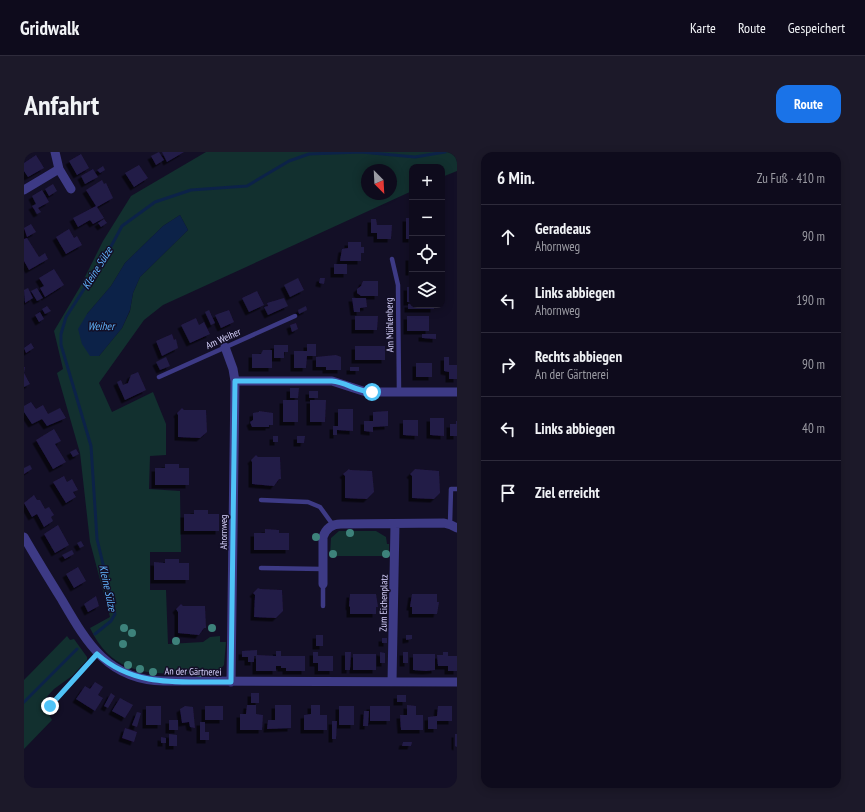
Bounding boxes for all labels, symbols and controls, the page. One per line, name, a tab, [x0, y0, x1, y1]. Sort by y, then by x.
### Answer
text: Gridwalk	[20, 16, 79, 40]
text: Karte	[690, 19, 716, 37]
text: Route	[738, 19, 766, 37]
text: Gespeichert	[788, 19, 845, 37]
button: Route	[776, 85, 841, 123]
text: Anfahrt	[24, 86, 99, 123]
north arrow	[361, 164, 397, 200]
map controls	[409, 164, 445, 308]
button: +	[409, 164, 445, 200]
text: 6 Min.	[497, 167, 535, 189]
text: Zu Fuß · 410 m	[757, 170, 825, 187]
button: −	[409, 200, 445, 236]
text: Geradeaus	[535, 219, 591, 238]
icon: ahead	[497, 226, 519, 248]
text: 90 m	[802, 228, 825, 245]
button: locate	[409, 236, 445, 272]
text: Ahornweg	[535, 238, 580, 255]
water label: Kleine Sülze	[79, 243, 116, 292]
button: layers	[409, 272, 445, 308]
text: Links abbiegen	[535, 283, 615, 302]
icon: left	[497, 290, 519, 312]
text: 190 m	[796, 292, 825, 309]
street label: Am Mühlenberg	[383, 297, 396, 353]
text: Ahornweg	[535, 302, 580, 319]
water label: Weiher	[88, 319, 116, 333]
street label: Am Weiher	[204, 325, 243, 352]
text: Rechts abbiegen	[535, 347, 622, 366]
icon: right	[497, 354, 519, 376]
text: 90 m	[802, 356, 825, 373]
text: An der Gärtnerei	[535, 366, 609, 383]
route start	[363, 383, 381, 401]
icon: left	[497, 418, 519, 440]
text: Links abbiegen	[535, 419, 615, 438]
text: 40 m	[802, 420, 825, 437]
icon: arrive	[497, 482, 519, 504]
text: Ziel erreicht	[535, 483, 600, 502]
street label: Ahornweg	[217, 515, 230, 549]
water label: Kleine Sülze	[96, 564, 120, 614]
street label: Zum Eichenplatz	[377, 574, 391, 632]
street label: An der Gärtnerei	[164, 665, 221, 678]
route end	[41, 697, 59, 715]

